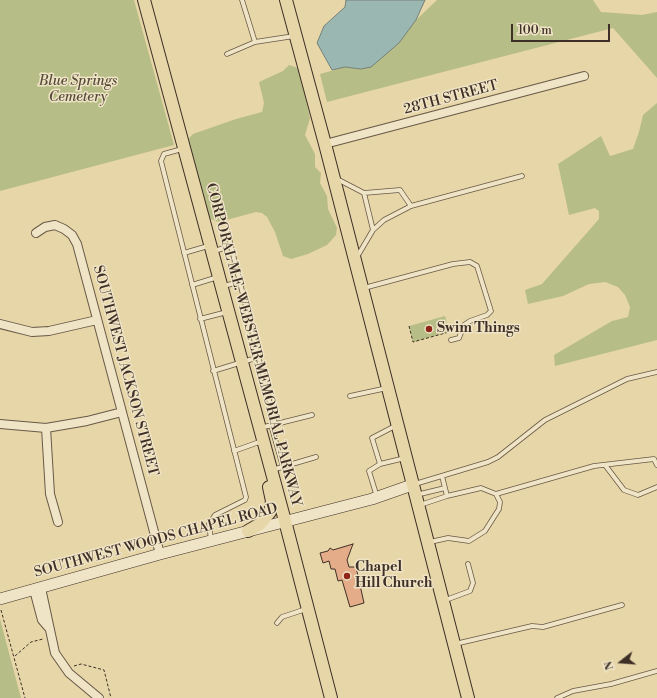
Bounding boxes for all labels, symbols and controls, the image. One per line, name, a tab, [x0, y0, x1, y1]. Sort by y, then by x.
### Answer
scale bar	[513, 16, 612, 42]
text: 100 m	[518, 23, 552, 38]
park label: Blue Springs Cemetery	[39, 74, 117, 106]
street label: 28TH STREET	[402, 77, 500, 119]
street label: CORPORAL M.E. WEBSTER MEMORIAL PARKWAY	[202, 181, 304, 509]
street label: SOUTHWEST JACKSON STREET	[89, 264, 161, 478]
place label: Swim Things	[437, 321, 520, 337]
marker: Swim Things	[424, 324, 434, 334]
street label: SOUTHWEST WOODS CHAPEL ROAD	[32, 500, 280, 582]
place label: Chapel Hill Church	[355, 560, 432, 592]
marker: Chapel Hill Church	[342, 571, 352, 581]
north arrow	[601, 642, 641, 682]
text: N	[602, 659, 617, 672]

